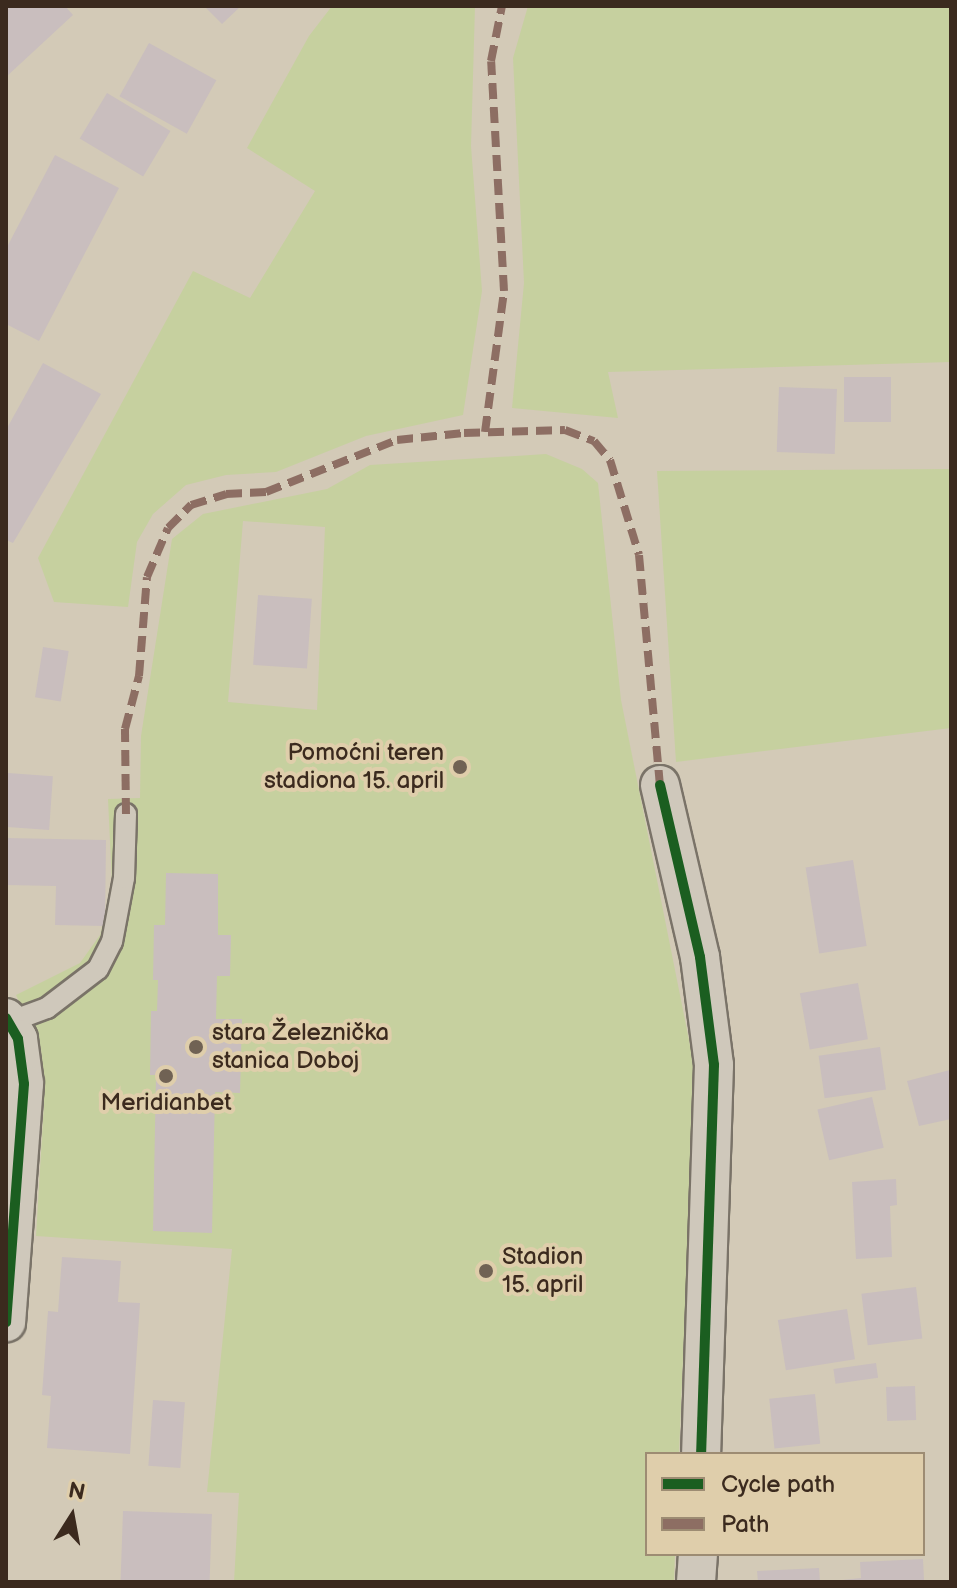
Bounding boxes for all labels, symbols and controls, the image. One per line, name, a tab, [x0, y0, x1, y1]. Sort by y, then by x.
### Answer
place label: Pomoćni teren stadiona 15. april	[264, 739, 444, 795]
marker: Pomoćni teren stadiona 15. april	[451, 758, 469, 776]
place label: stara Železnička stanica Doboj	[212, 1019, 389, 1075]
marker: stara Železnička stanica Doboj	[187, 1038, 205, 1056]
marker: Meridianbet	[157, 1067, 175, 1085]
place label: Meridianbet	[100, 1089, 232, 1117]
place label: Stadion 15. april	[502, 1243, 583, 1299]
marker: Stadion 15. april	[477, 1262, 495, 1280]
legend	[645, 1452, 925, 1556]
text: Cycle path	[721, 1470, 835, 1499]
north arrow	[32, 1476, 112, 1556]
text: N	[66, 1477, 87, 1507]
text: Path	[721, 1510, 769, 1539]

